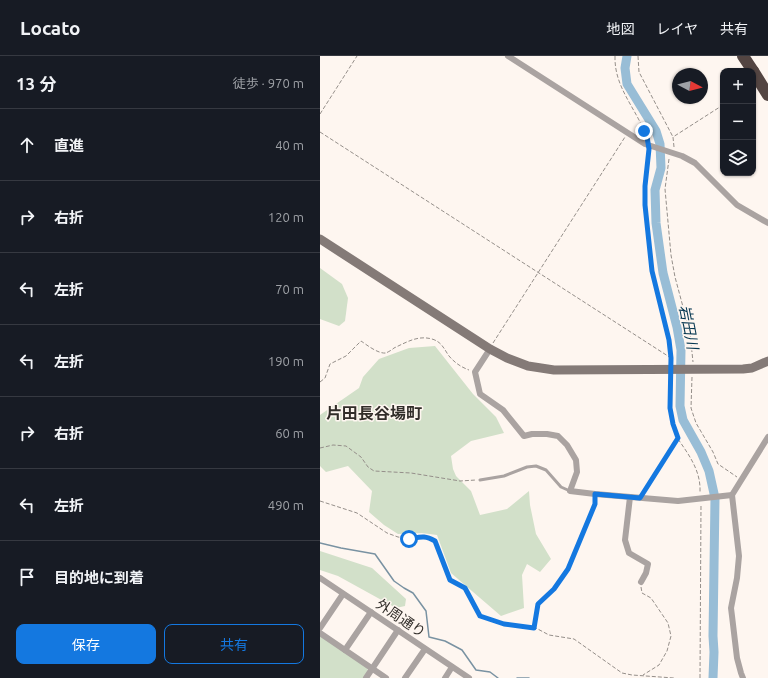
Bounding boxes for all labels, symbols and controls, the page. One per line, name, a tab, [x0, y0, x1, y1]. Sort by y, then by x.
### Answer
text: Locato	[20, 17, 81, 39]
text: 地図	[606, 21, 634, 37]
text: レイヤ	[656, 21, 698, 37]
text: 共有	[720, 21, 748, 37]
north arrow	[672, 68, 708, 104]
map controls	[720, 68, 756, 176]
button: +	[720, 68, 756, 104]
text: 13 分	[16, 74, 56, 93]
text: 徒歩 · 970 m	[233, 76, 304, 90]
button: −	[720, 104, 756, 140]
route end	[635, 122, 653, 140]
icon: ahead	[16, 134, 38, 156]
text: 直進	[54, 137, 84, 154]
text: 40 m	[275, 138, 304, 152]
button: layers	[720, 140, 756, 176]
icon: right	[16, 206, 38, 228]
text: 右折	[54, 209, 84, 226]
text: 120 m	[268, 210, 304, 224]
icon: left	[16, 278, 38, 300]
text: 左折	[54, 281, 84, 298]
text: 70 m	[275, 282, 304, 296]
water label: 岩田川	[676, 303, 702, 353]
icon: left	[16, 350, 38, 372]
text: 左折	[54, 353, 84, 370]
text: 190 m	[268, 354, 304, 368]
district label: 片田長谷場町	[326, 404, 422, 422]
icon: right	[16, 422, 38, 444]
text: 右折	[54, 425, 84, 442]
text: 60 m	[275, 426, 304, 440]
icon: left	[16, 494, 38, 516]
text: 左折	[54, 497, 84, 514]
text: 490 m	[268, 498, 304, 512]
route start	[400, 530, 418, 548]
icon: arrive	[16, 566, 38, 588]
text: 目的地に到着	[54, 569, 144, 586]
street label: 外周通り	[373, 596, 429, 640]
button: 保存	[16, 624, 156, 664]
button: 共有	[164, 624, 304, 664]

